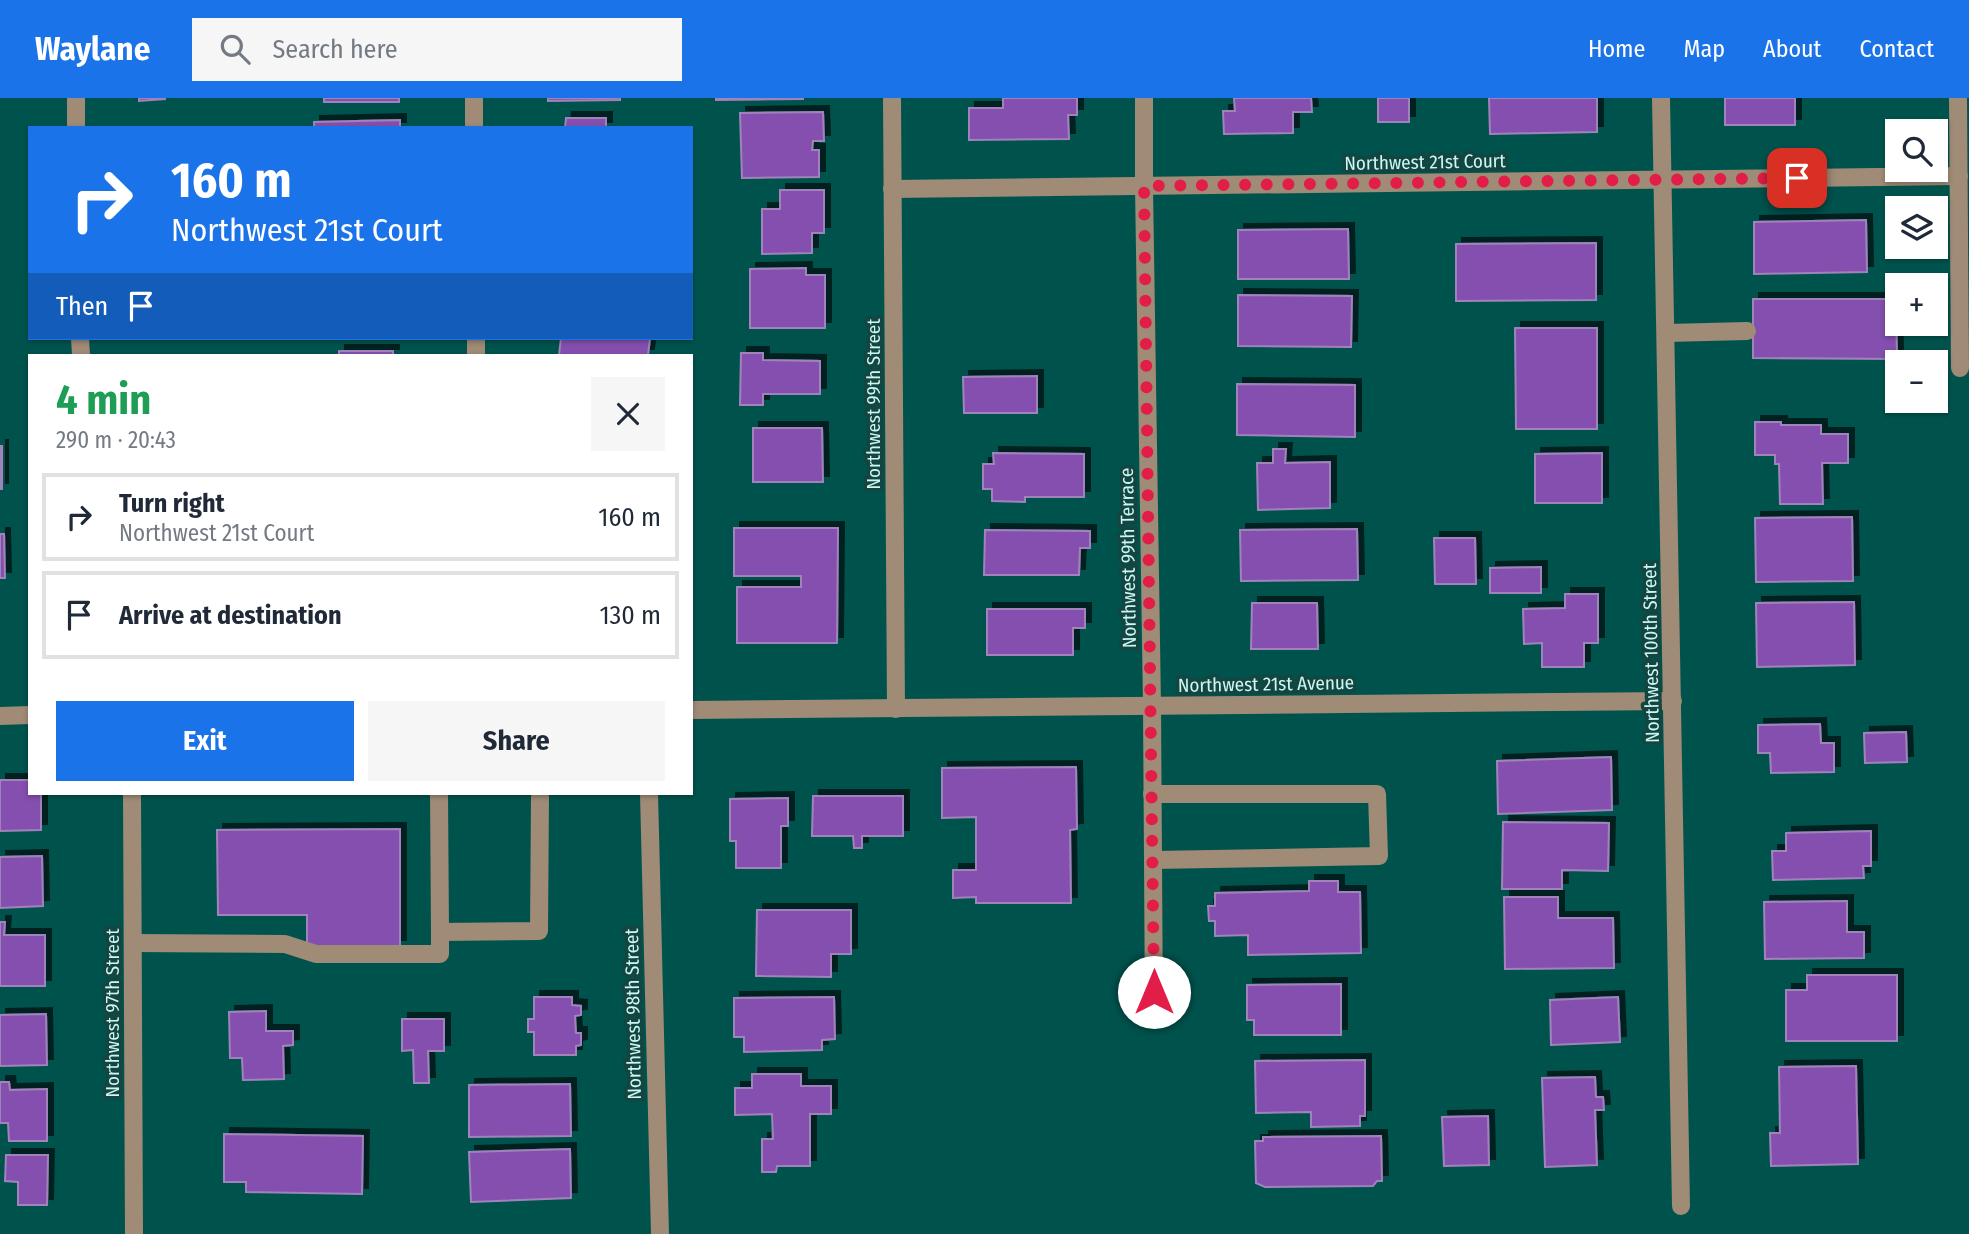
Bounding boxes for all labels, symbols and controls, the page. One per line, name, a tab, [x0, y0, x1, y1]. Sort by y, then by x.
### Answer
search box	[192, 18, 682, 81]
text: Waylane	[35, 29, 150, 69]
icon: search	[216, 30, 254, 68]
text: Search here	[272, 34, 398, 65]
text: Home	[1588, 35, 1645, 63]
text: Map	[1683, 35, 1725, 63]
text: About	[1763, 35, 1821, 63]
text: Contact	[1859, 35, 1934, 63]
map controls	[1885, 119, 1948, 413]
button: search	[1885, 119, 1948, 182]
pin	[1767, 148, 1827, 208]
street label: Northwest 21st Court	[1344, 149, 1507, 175]
text: 160 m	[171, 151, 292, 210]
icon: right	[56, 154, 147, 245]
icon: arrive	[1778, 159, 1816, 197]
button: layers	[1885, 196, 1948, 259]
text: Northwest 21st Court	[171, 211, 443, 249]
button: +	[1885, 273, 1948, 336]
icon: arrive	[122, 287, 160, 325]
text: Then	[56, 291, 108, 322]
street label: Northwest 99th Street	[862, 318, 885, 489]
button: −	[1885, 350, 1948, 413]
text: 4 min	[56, 375, 151, 425]
button: close	[591, 377, 665, 451]
text: 290 m · 20:43	[56, 426, 176, 454]
street label: Northwest 99th Terrace	[1115, 468, 1141, 648]
text: Turn right	[119, 488, 225, 519]
icon: right	[60, 498, 98, 536]
text: 160 m	[598, 502, 661, 533]
text: Northwest 21st Court	[119, 519, 314, 547]
street label: Northwest 100th Street	[1638, 562, 1664, 743]
icon: arrive	[60, 596, 98, 634]
text: Arrive at destination	[119, 600, 342, 631]
text: 130 m	[599, 600, 661, 631]
street label: Northwest 21st Avenue	[1178, 671, 1354, 697]
button: Exit	[56, 701, 354, 781]
button: Share	[368, 701, 665, 781]
street label: Northwest 98th Street	[620, 927, 646, 1100]
street label: Northwest 97th Street	[101, 928, 124, 1098]
position arrow	[1117, 955, 1191, 1029]

